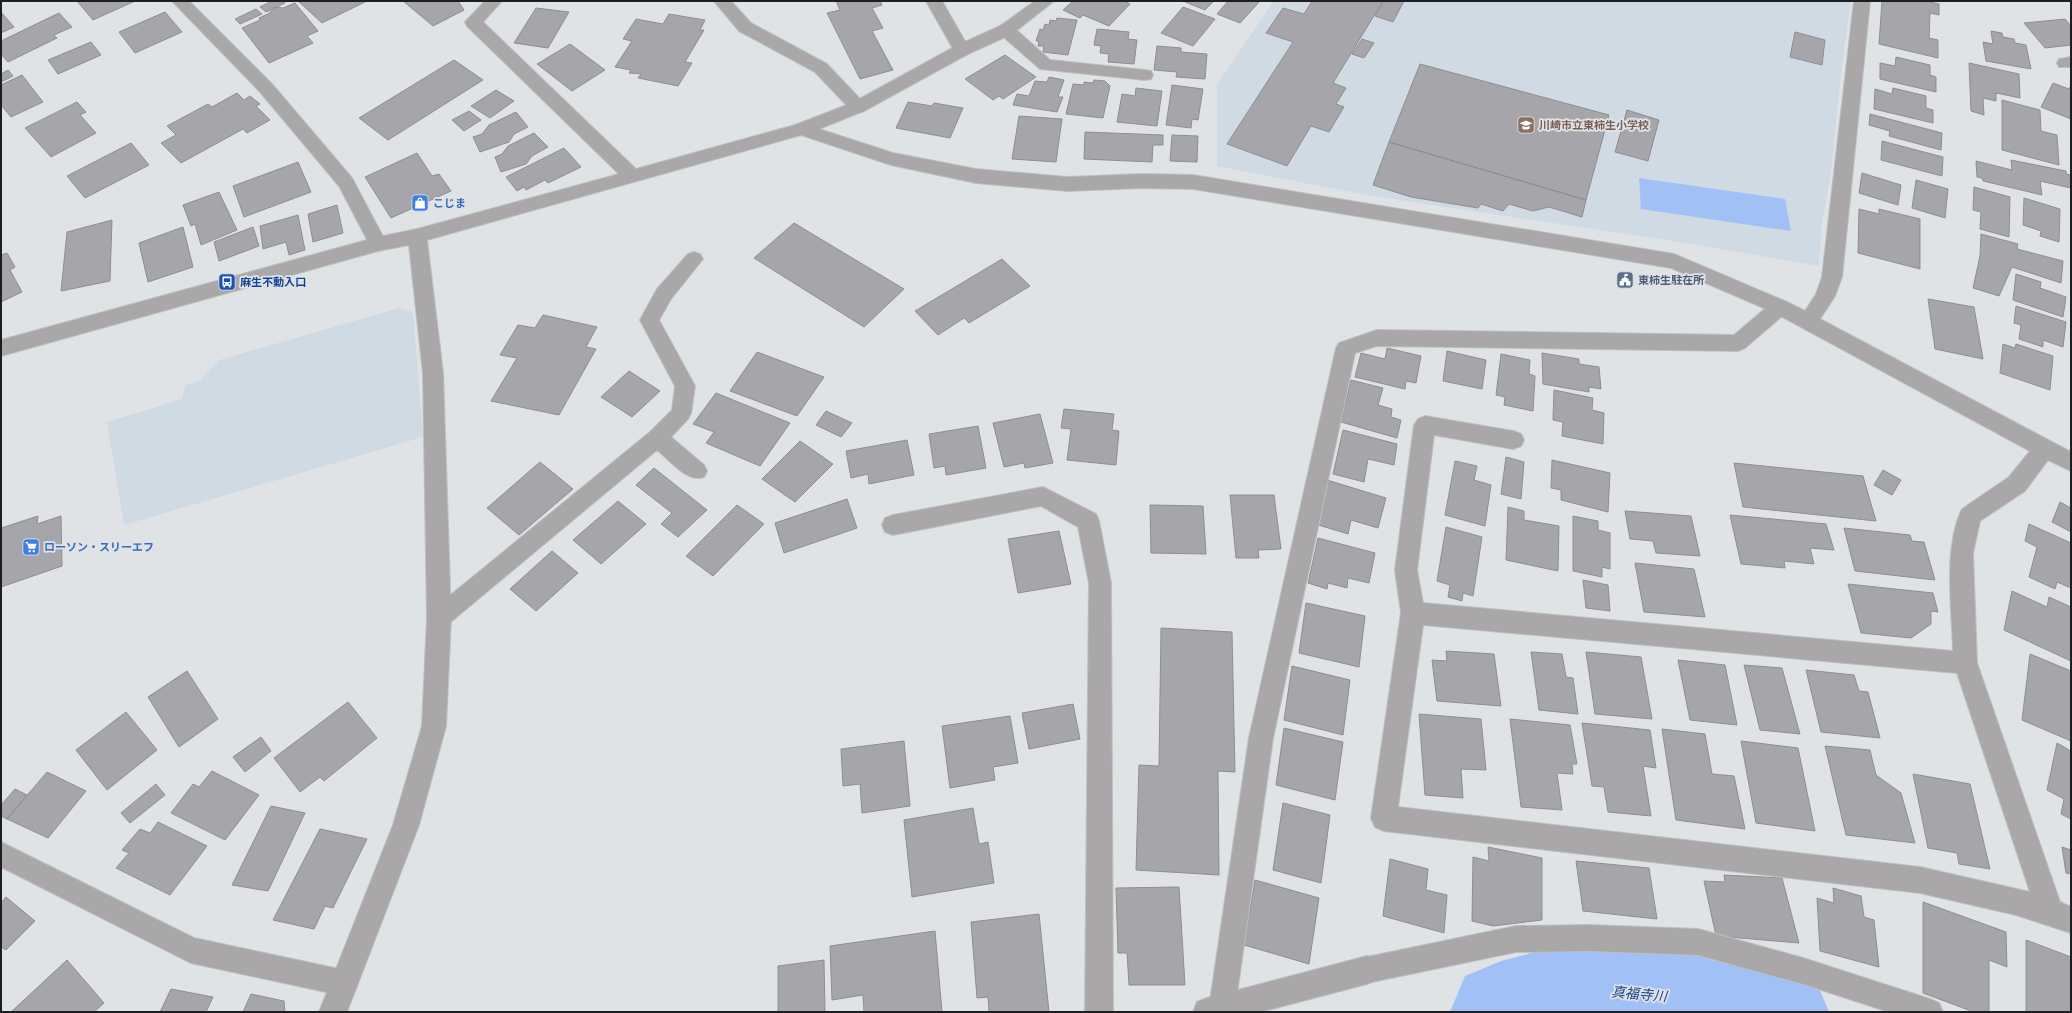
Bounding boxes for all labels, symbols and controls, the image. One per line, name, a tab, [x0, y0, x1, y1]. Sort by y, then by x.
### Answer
school or university icon: 川崎市立東柿生小学校	[1516, 115, 1536, 135]
place label: 川崎市立東柿生小学校	[1539, 118, 1649, 132]
shop icon: こじま	[410, 193, 430, 213]
place label: こじま	[433, 196, 466, 210]
public building icon: 東柿生駐在所	[1615, 270, 1635, 290]
bus stop icon: 麻生不動入口	[217, 272, 237, 292]
place label: 東柿生駐在所	[1638, 273, 1704, 287]
place label: 麻生不動入口	[240, 275, 306, 289]
supermarket icon: ローソン・スリーエフ	[21, 537, 41, 557]
place label: ローソン・スリーエフ	[44, 540, 154, 554]
water label: 真福寺川	[1610, 983, 1670, 1006]

